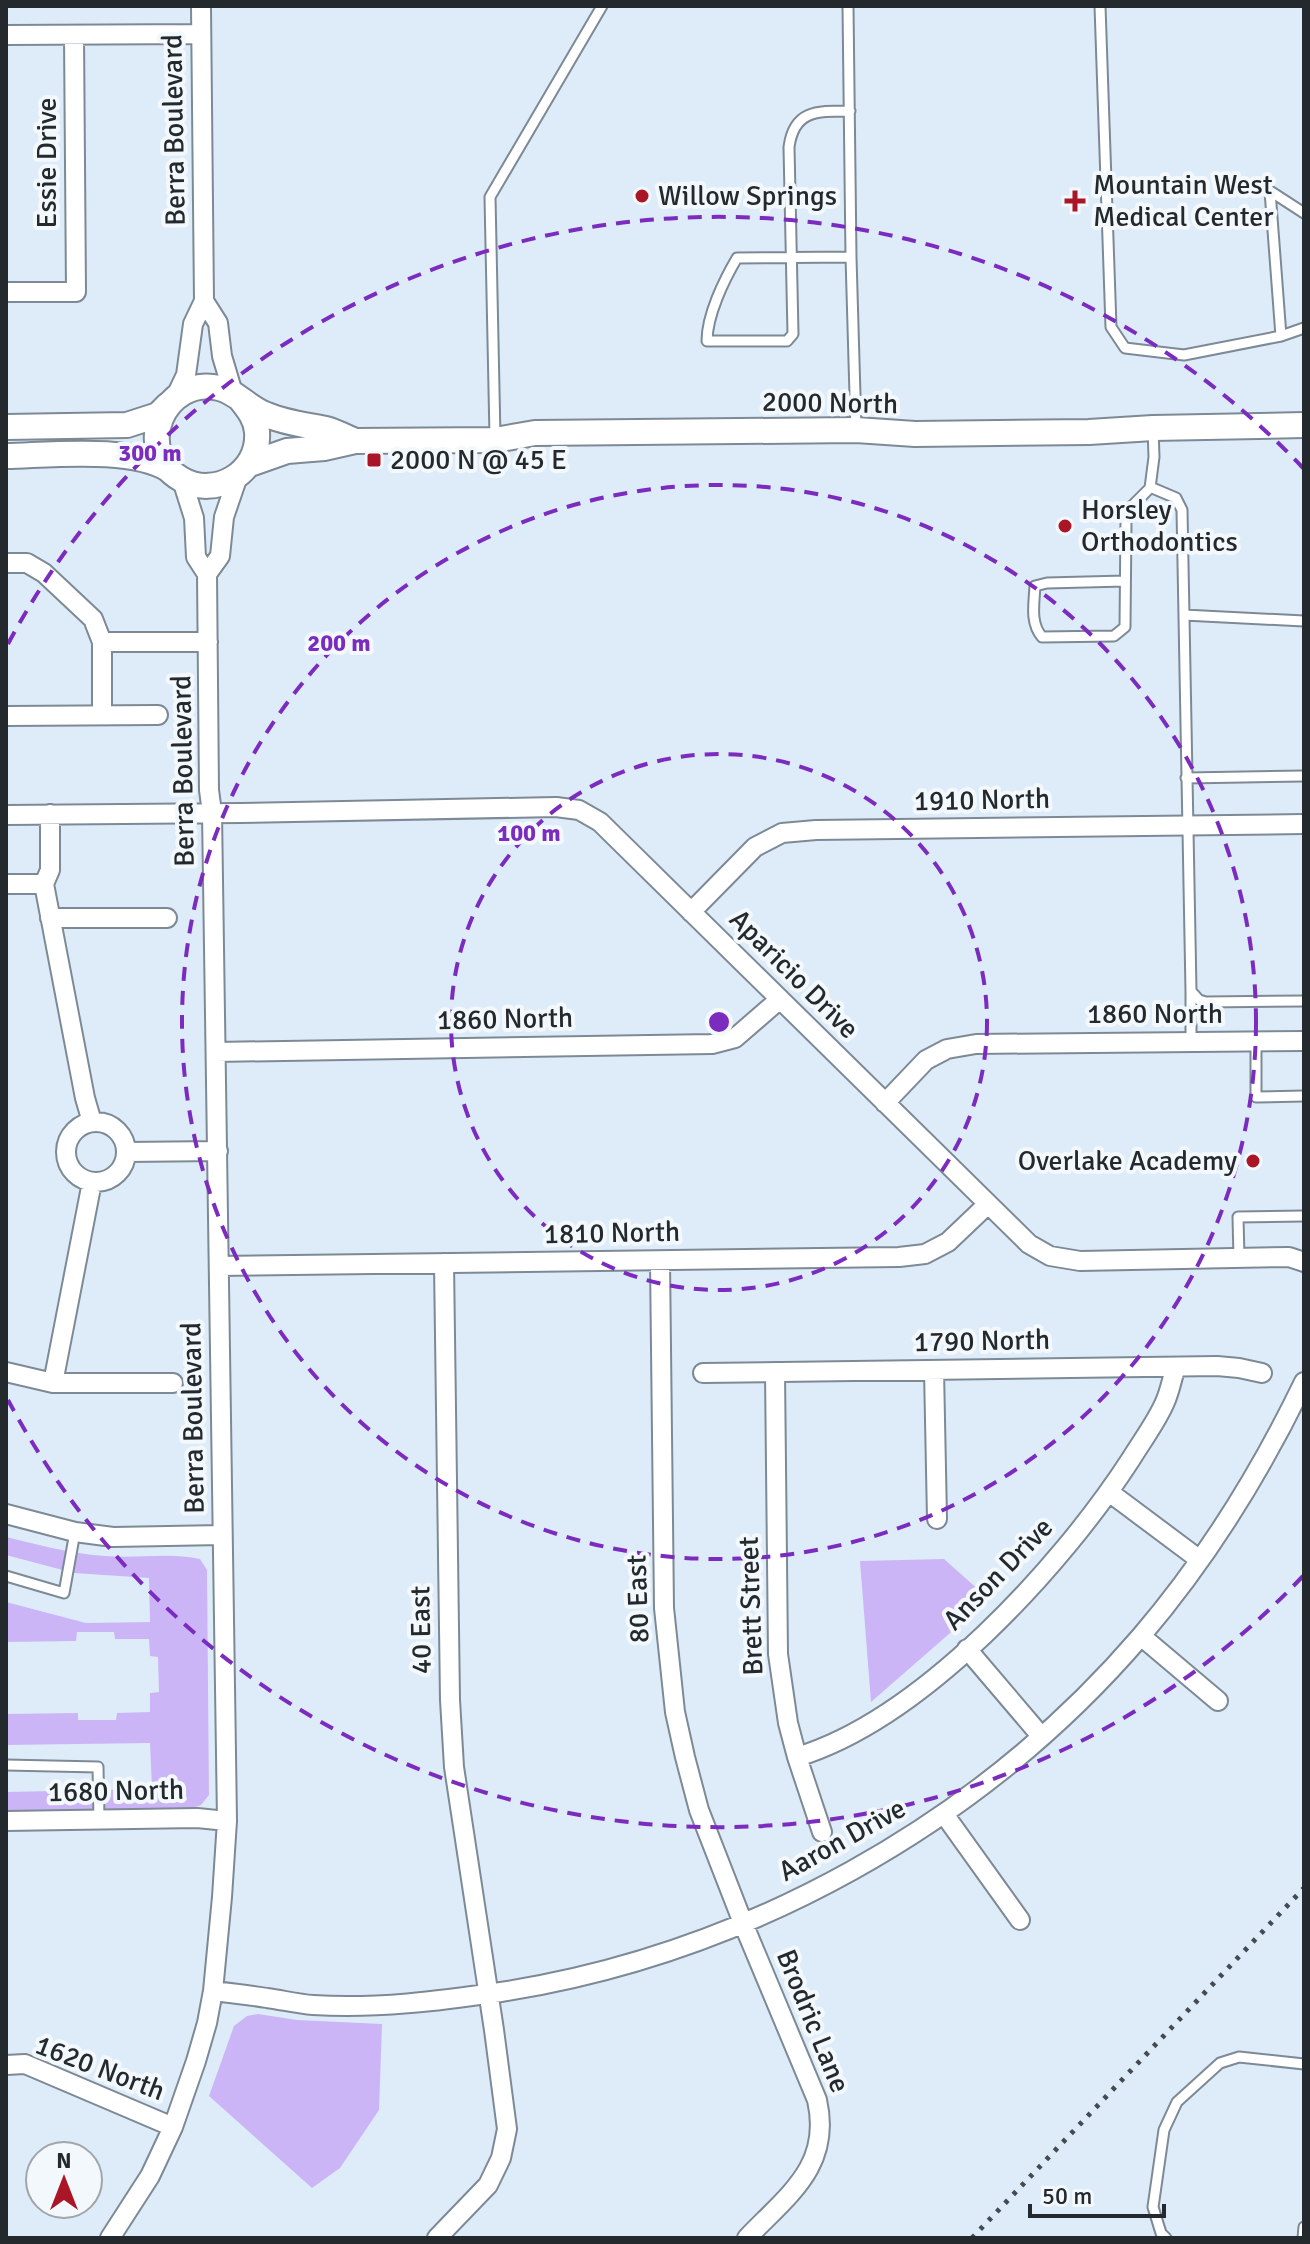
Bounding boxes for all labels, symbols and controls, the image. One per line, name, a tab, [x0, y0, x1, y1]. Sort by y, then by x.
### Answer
street label: Berra Boulevard	[155, 34, 193, 226]
street label: Essie Drive	[30, 98, 64, 228]
place label: Mountain West Medical Center	[1093, 168, 1274, 234]
place label: Willow Springs	[658, 179, 837, 213]
marker: Willow Springs	[633, 187, 651, 205]
marker: Mountain West Medical Center	[1064, 190, 1086, 212]
street label: 2000 North	[762, 385, 898, 421]
text: 300 m	[118, 438, 182, 468]
place label: 2000 N @ 45 E	[390, 443, 567, 477]
marker: 2000 N @ 45 E	[365, 451, 383, 469]
place label: Horsley Orthodontics	[1081, 493, 1238, 559]
marker: Horsley Orthodontics	[1056, 517, 1074, 535]
text: 200 m	[307, 628, 371, 658]
street label: Berra Boulevard	[164, 675, 202, 867]
street label: 1910 North	[914, 782, 1050, 818]
text: 100 m	[497, 818, 561, 848]
street label: Aparicio Drive	[722, 902, 866, 1046]
street label: 1860 North	[1087, 997, 1223, 1031]
street label: 1860 North	[437, 1001, 573, 1037]
centre of rings	[705, 1008, 733, 1036]
place label: Overlake Academy	[1018, 1144, 1237, 1178]
marker: Overlake Academy	[1244, 1152, 1262, 1170]
street label: 1810 North	[544, 1215, 680, 1251]
street label: Berra Boulevard	[174, 1322, 212, 1514]
street label: 1790 North	[914, 1323, 1050, 1359]
street label: Anson Drive	[936, 1511, 1060, 1637]
street label: Brett Street	[732, 1536, 770, 1676]
street label: 80 East	[619, 1554, 657, 1644]
street label: 40 East	[403, 1585, 439, 1674]
street label: 1680 North	[48, 1773, 184, 1809]
street label: Aaron Drive	[773, 1791, 911, 1889]
street label: Brodric Lane	[769, 1945, 857, 2097]
street label: 1620 North	[30, 2028, 170, 2108]
north arrow	[24, 2140, 104, 2220]
text: N	[56, 2147, 72, 2174]
scale bar	[1030, 2168, 1164, 2218]
text: 50 m	[1042, 2181, 1092, 2211]

